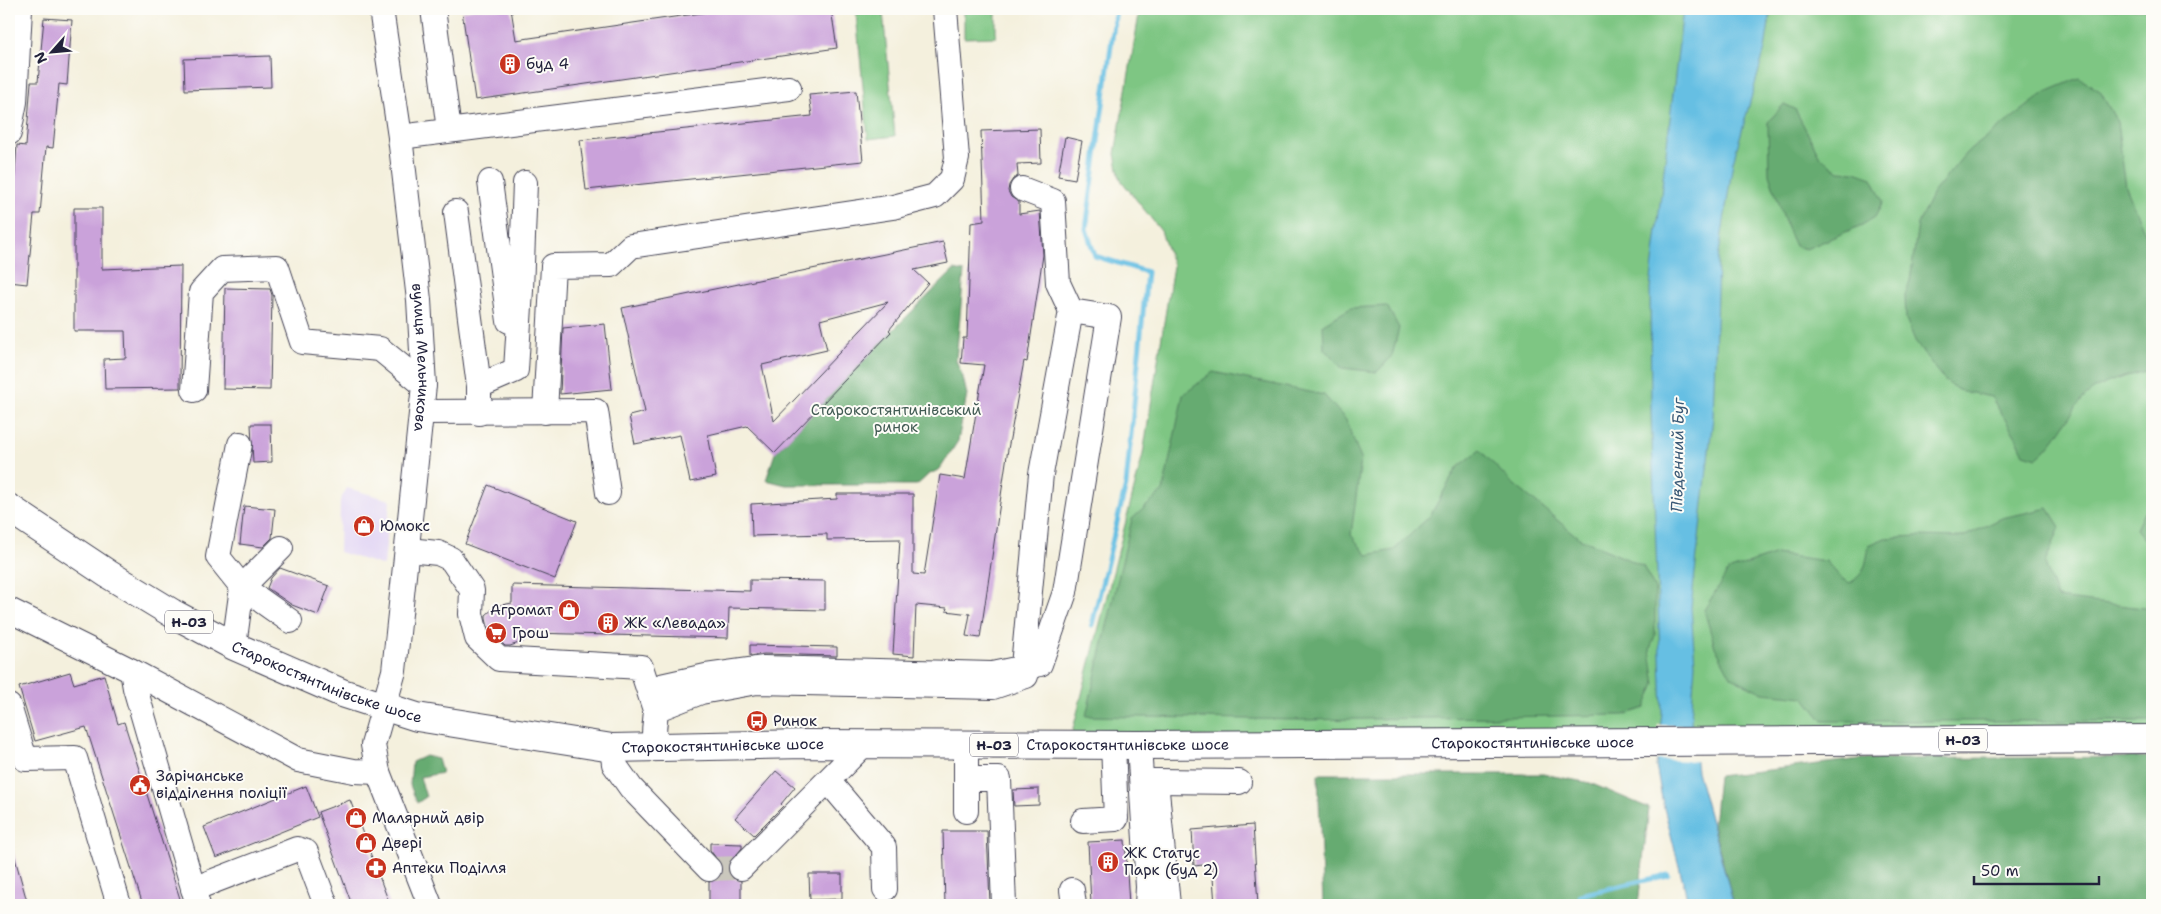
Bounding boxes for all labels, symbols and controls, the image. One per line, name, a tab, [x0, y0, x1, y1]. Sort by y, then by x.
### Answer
north arrow	[28, 28, 78, 78]
text: N	[30, 49, 51, 67]
building icon: буд 4	[498, 52, 522, 76]
place label: буд 4	[526, 54, 569, 74]
street label: вулиця Мельникова	[407, 282, 434, 433]
water label: Південний Буг	[1666, 397, 1689, 512]
park label: Старокостянтинівський ринок	[811, 400, 982, 437]
shop icon: Юмокс	[352, 514, 376, 538]
place label: Юмокс	[380, 516, 430, 536]
shop icon: Агромат	[557, 598, 581, 622]
place label: Агромат	[490, 600, 553, 620]
road number: Н-03	[165, 610, 213, 634]
building icon: ЖК «Левада»	[596, 611, 620, 635]
place label: ЖК «Левада»	[624, 613, 726, 633]
supermarket icon: Грош	[484, 621, 508, 645]
place label: Грош	[512, 623, 549, 643]
street label: Старокостянтинівське шосе	[228, 636, 423, 728]
bus stop icon: Ринок	[745, 709, 769, 733]
place label: Ринок	[773, 711, 817, 731]
road number: Н-03	[1939, 728, 1987, 752]
street label: Старокостянтинівське шосе	[1431, 732, 1634, 753]
street label: Старокостянтинівське шосе	[621, 734, 824, 758]
road number: Н-03	[970, 734, 1018, 756]
street label: Старокостянтинівське шосе	[1026, 734, 1229, 755]
place label: Зарічанське відділення поліції	[156, 766, 287, 803]
public building icon: Зарічанське відділення поліції	[128, 773, 152, 797]
shop icon: Малярний двір	[344, 806, 368, 830]
place label: Малярний двір	[372, 808, 484, 828]
shop icon: Двері	[354, 831, 378, 855]
place label: Двері	[382, 833, 422, 853]
place label: ЖК Статус Парк (буд 2)	[1124, 843, 1218, 880]
building icon: ЖК Статус Парк (буд 2)	[1096, 850, 1120, 874]
scale bar	[1974, 854, 2098, 886]
pharmacy icon: Аптеки Поділля	[364, 856, 388, 880]
place label: Аптеки Поділля	[392, 858, 506, 878]
text: 50 m	[1981, 861, 2019, 881]

